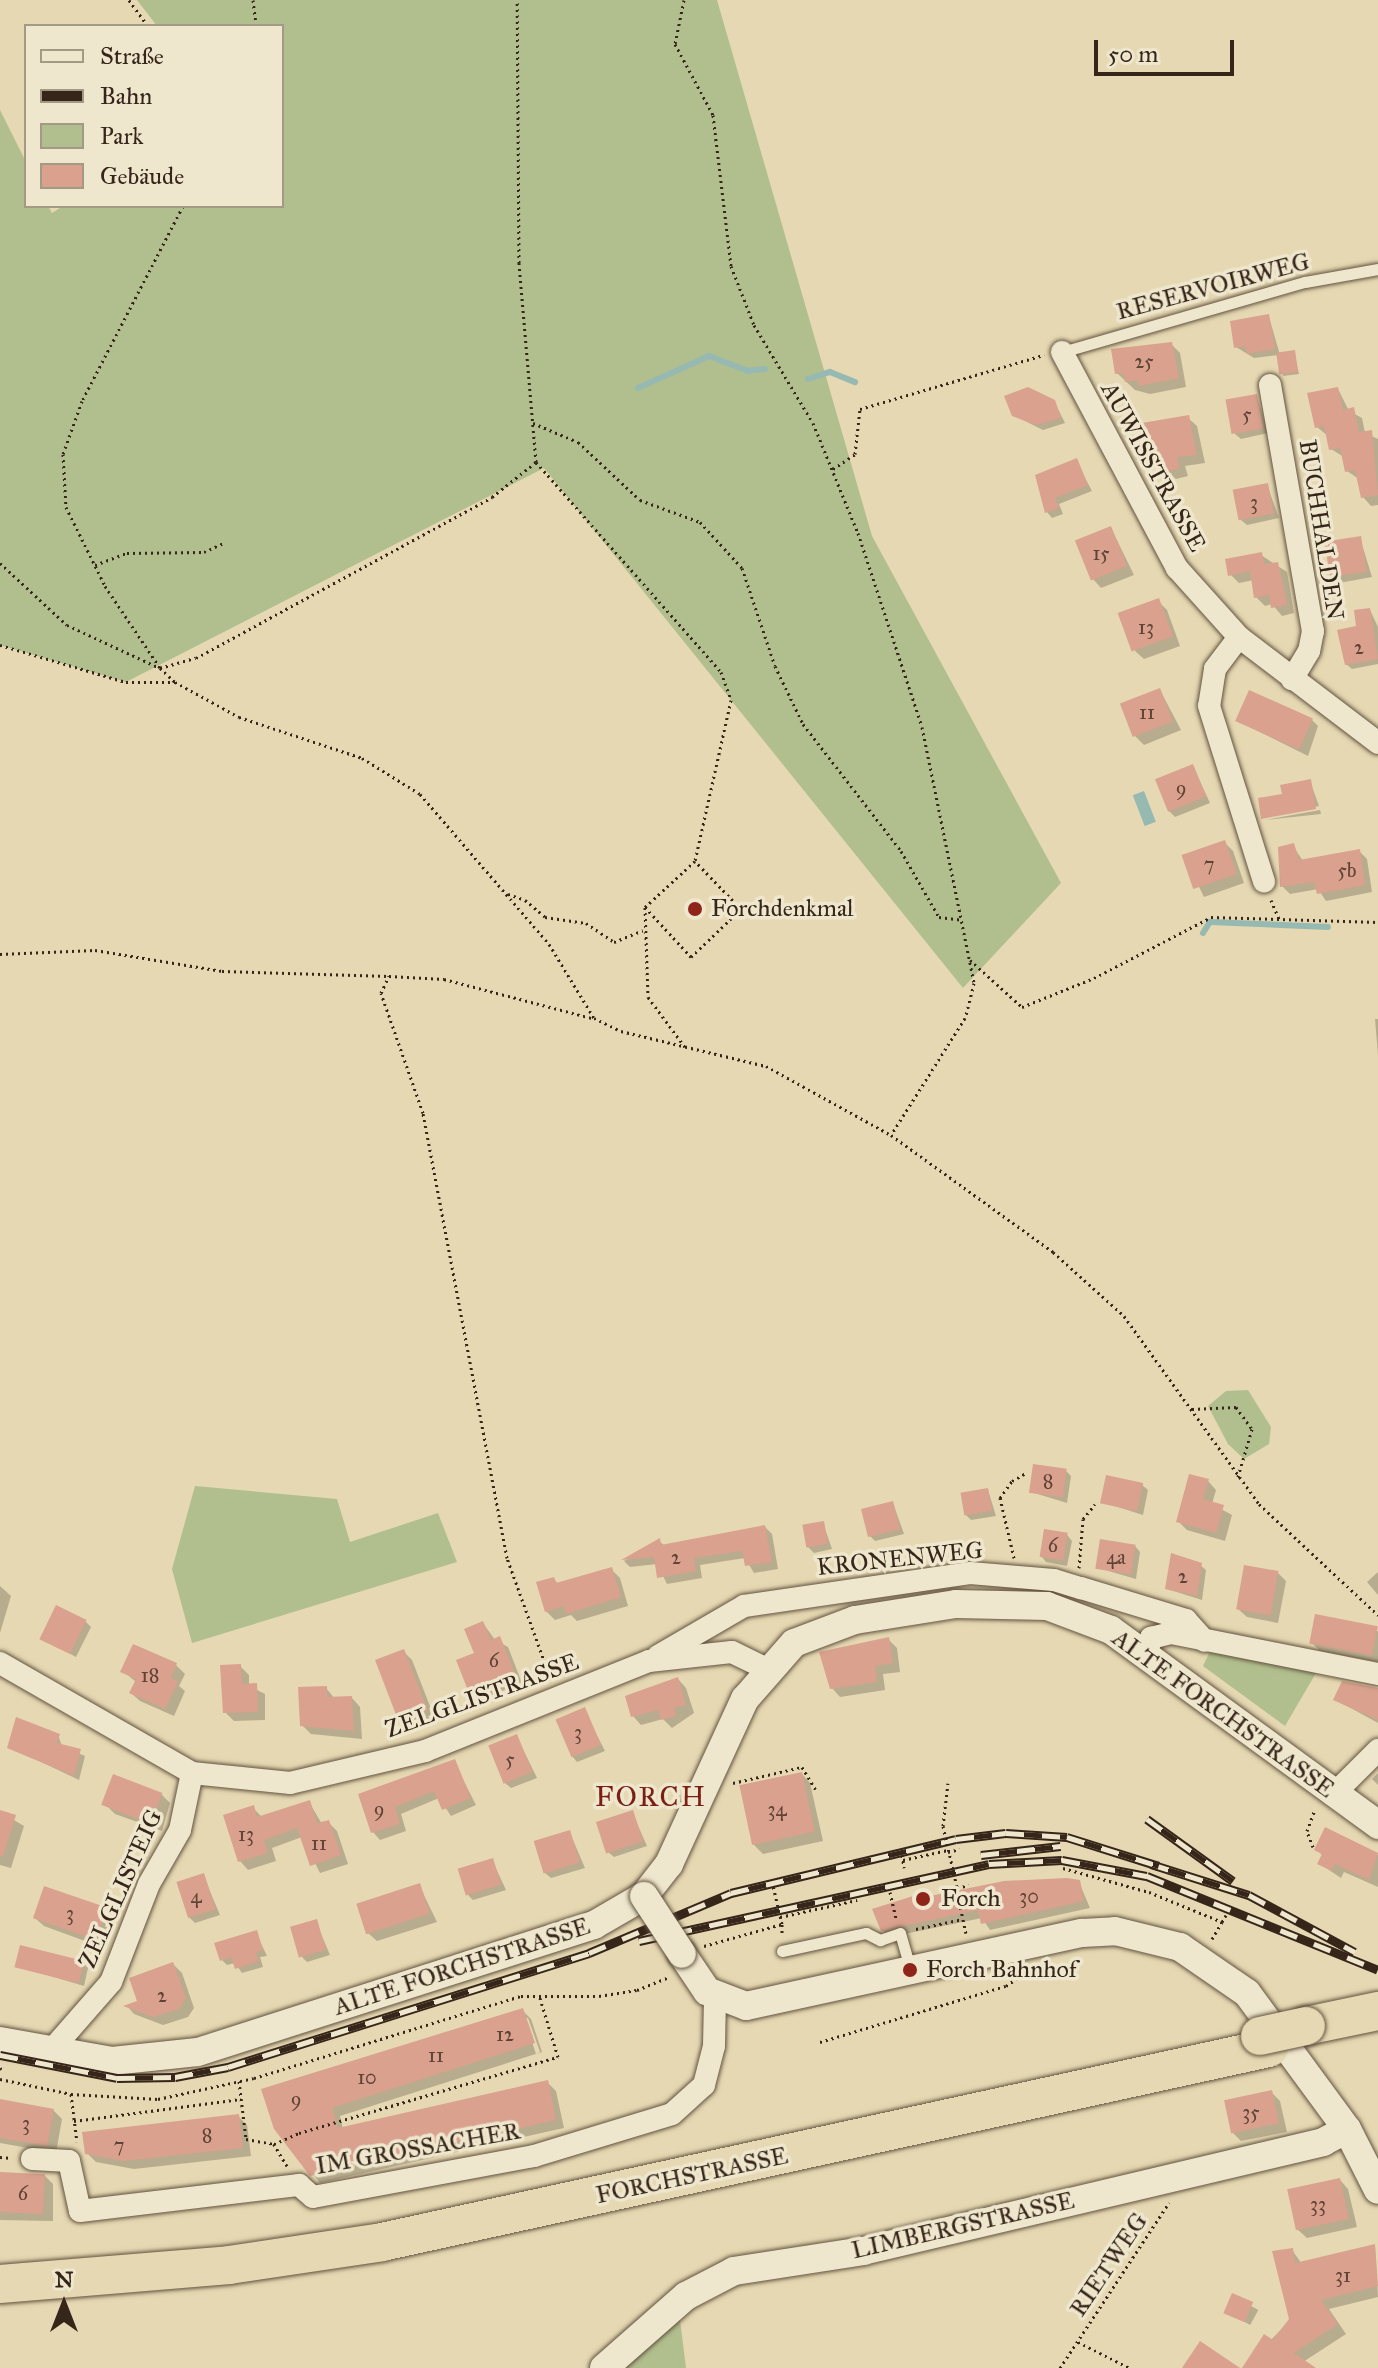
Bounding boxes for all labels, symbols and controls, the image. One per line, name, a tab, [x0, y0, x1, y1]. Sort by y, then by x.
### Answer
legend	[24, 24, 284, 208]
scale bar	[1098, 24, 1238, 74]
text: 50 m	[1108, 39, 1158, 69]
text: Straße	[100, 41, 164, 71]
text: Bahn	[100, 81, 152, 111]
text: Park	[100, 121, 143, 151]
text: Gebäude	[100, 161, 184, 191]
street label: RESERVOIRWEG	[1113, 247, 1313, 327]
house number: 25	[1134, 349, 1154, 373]
street label: AUWISSTRASSE	[1095, 377, 1211, 557]
house number: 5	[1242, 402, 1252, 426]
street label: BUCHHALDEN	[1293, 438, 1349, 622]
house number: 3	[1250, 490, 1258, 514]
house number: 15	[1092, 541, 1110, 565]
house number: 13	[1138, 615, 1154, 639]
house number: 2	[1354, 635, 1364, 659]
house number: 11	[1139, 700, 1155, 724]
house number: 9	[1176, 776, 1186, 800]
house number: 7	[1204, 852, 1214, 876]
house number: 5b	[1337, 858, 1357, 882]
place label: Forchdenkmal	[711, 895, 854, 923]
marker: Forchdenkmal	[686, 900, 704, 918]
house number: 8	[1043, 1469, 1053, 1493]
house number: 6	[1048, 1533, 1058, 1557]
street label: KRONENWEG	[816, 1536, 984, 1582]
house number: 2	[671, 1545, 681, 1569]
house number: 4a	[1106, 1545, 1126, 1569]
house number: 2	[1178, 1564, 1188, 1588]
street label: ALTE FORCHSTRASSE	[1106, 1624, 1340, 1804]
street label: ZELGLISTRASSE	[381, 1648, 583, 1744]
house number: 6	[489, 1648, 499, 1672]
house number: 18	[141, 1663, 159, 1687]
house number: 3	[574, 1720, 582, 1744]
house number: 5	[505, 1747, 515, 1771]
district label: FORCH	[595, 1780, 707, 1814]
house number: 9	[374, 1797, 384, 1821]
house number: 34	[767, 1797, 787, 1821]
street label: ZELGLISTEIG	[73, 1805, 169, 1973]
house number: 13	[238, 1822, 254, 1846]
house number: 11	[311, 1831, 327, 1855]
house number: 4	[190, 1884, 202, 1908]
house number: 30	[1019, 1884, 1039, 1908]
place label: Forch	[941, 1885, 1001, 1913]
marker: Forch	[912, 1888, 934, 1910]
house number: 3	[66, 1901, 74, 1925]
street label: ALTE FORCHSTRASSE	[330, 1912, 594, 2022]
place label: Forch Bahnhof	[926, 1956, 1077, 1984]
marker: Forch Bahnhof	[901, 1961, 919, 1979]
house number: 2	[157, 1983, 167, 2007]
house number: 12	[496, 2022, 514, 2046]
house number: 11	[428, 2043, 444, 2067]
house number: 10	[357, 2065, 377, 2089]
house number: 9	[291, 2087, 301, 2111]
house number: 35	[1242, 2100, 1260, 2124]
house number: 3	[22, 2111, 30, 2135]
street label: IM GROSSACHER	[314, 2117, 522, 2181]
house number: 8	[202, 2123, 212, 2147]
house number: 7	[114, 2133, 124, 2157]
street label: FORCHSTRASSE	[593, 2142, 791, 2210]
house number: 6	[18, 2181, 28, 2205]
street label: LIMBERGSTRASSE	[849, 2186, 1077, 2266]
house number: 33	[1310, 2192, 1326, 2216]
street label: RIETWEG	[1064, 2208, 1154, 2322]
house number: 31	[1335, 2263, 1351, 2287]
north arrow	[24, 2264, 104, 2344]
text: N	[55, 2266, 73, 2293]

